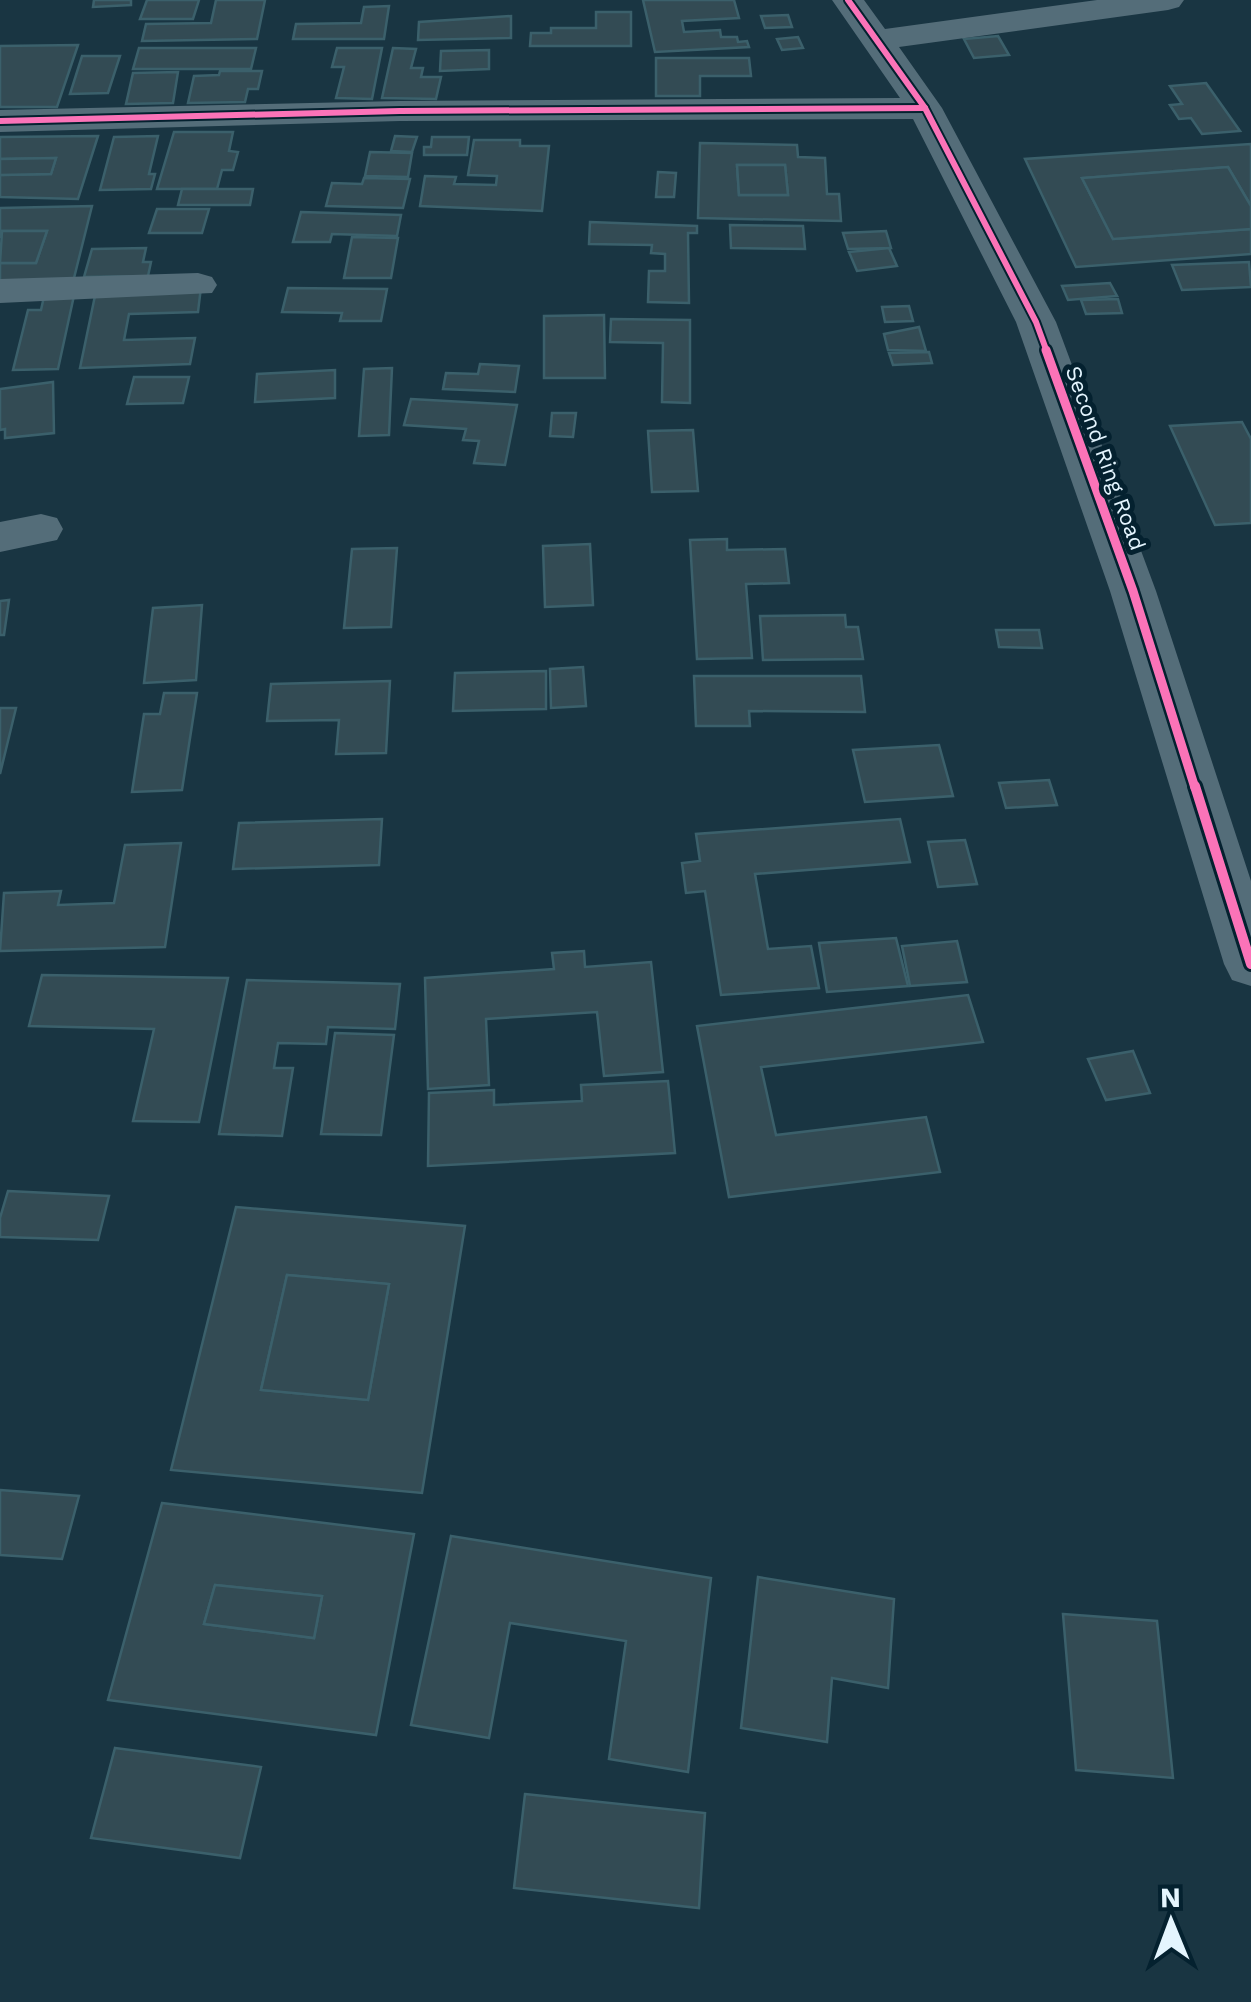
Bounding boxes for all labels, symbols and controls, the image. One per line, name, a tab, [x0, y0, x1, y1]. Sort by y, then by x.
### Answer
street label: Second Ring Road	[1061, 363, 1150, 554]
north arrow	[1121, 1872, 1221, 1972]
text: N	[1160, 1881, 1181, 1914]

